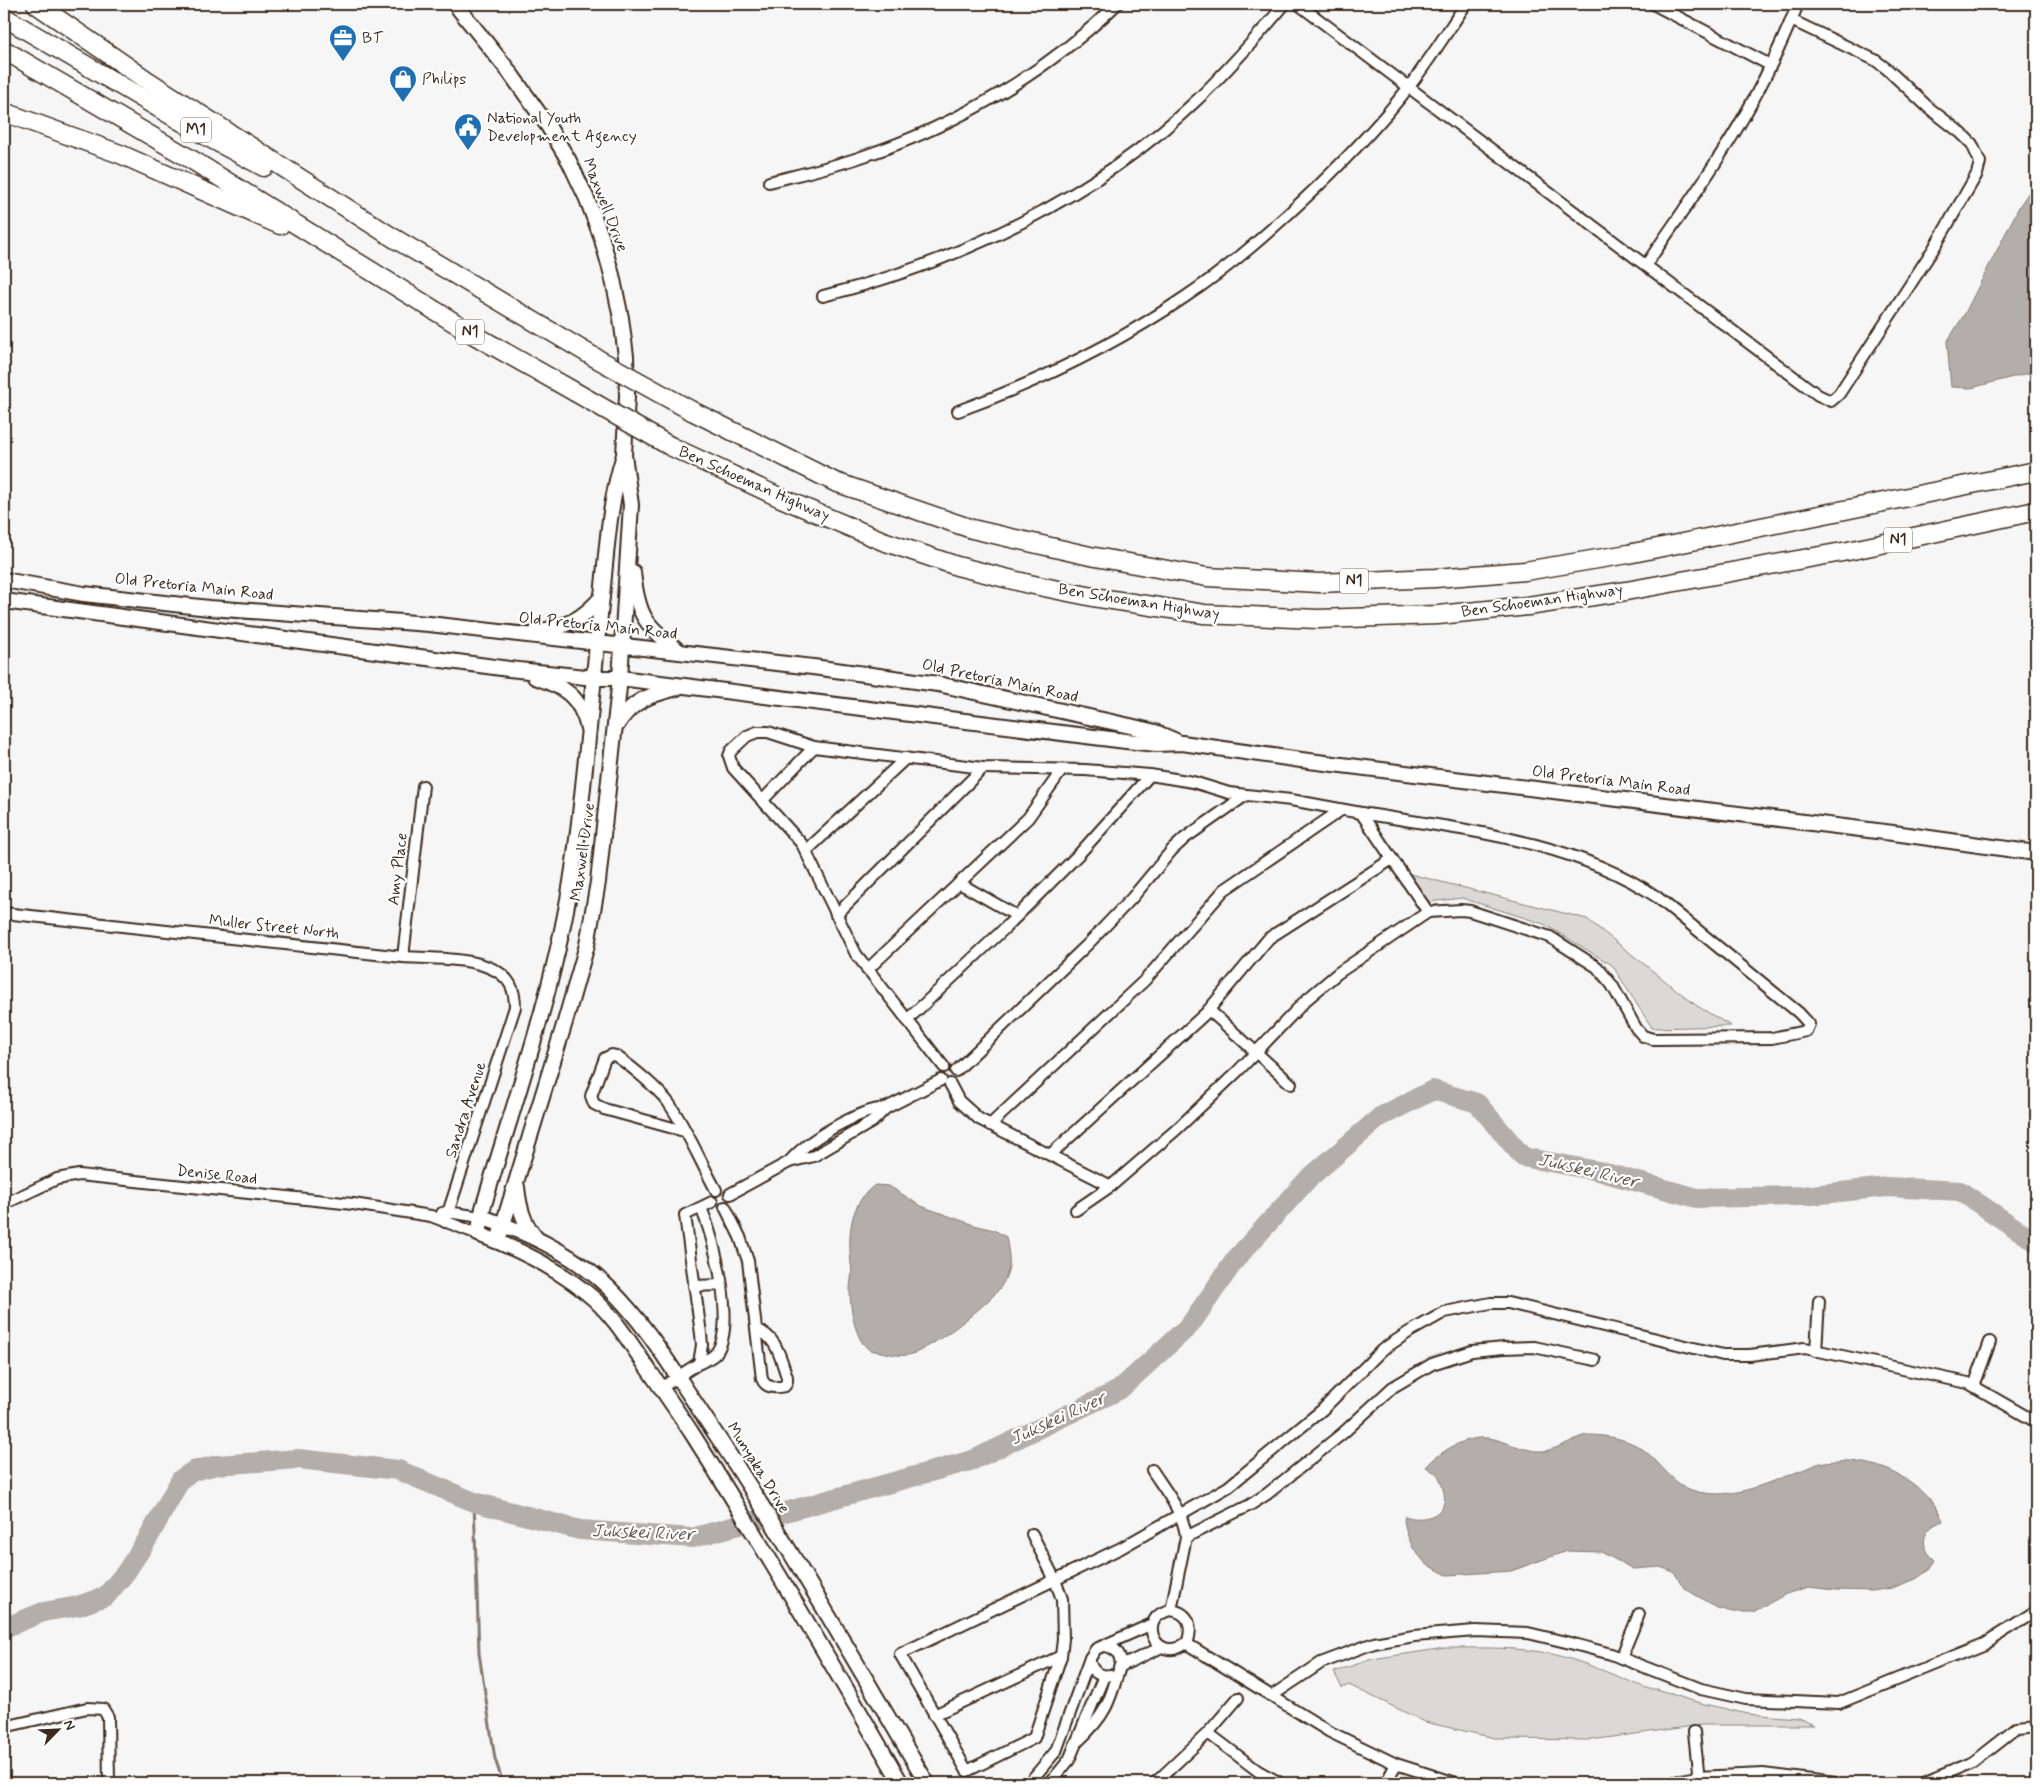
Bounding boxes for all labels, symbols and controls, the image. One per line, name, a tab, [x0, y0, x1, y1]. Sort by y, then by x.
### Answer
office icon: BT	[328, 23, 358, 62]
place label: BT	[362, 28, 384, 49]
shop icon: Philips	[388, 64, 418, 103]
place label: Philips	[422, 69, 466, 90]
place label: National Youth Development Agency	[487, 108, 637, 148]
public building icon: National Youth Development Agency	[453, 112, 483, 151]
road number: M1	[181, 118, 211, 142]
street label: Maxwell Drive	[577, 155, 633, 255]
road number: N1	[456, 320, 484, 344]
street label: Ben Schoeman Highway	[675, 441, 833, 527]
road number: N1	[1884, 528, 1912, 552]
street label: Old Pretoria Main Road	[114, 568, 274, 606]
road number: N1	[1340, 568, 1368, 594]
street label: Ben Schoeman Highway	[1057, 579, 1221, 625]
street label: Ben Schoeman Highway	[1460, 579, 1624, 623]
street label: Old Pretoria Main Road	[518, 607, 678, 645]
street label: Old Pretoria Main Road	[920, 654, 1080, 708]
street label: Old Pretoria Main Road	[1531, 761, 1691, 801]
street label: Maxwell Drive	[566, 802, 600, 902]
street label: Amy Place	[383, 832, 413, 906]
street label: Muller Street North	[208, 910, 340, 944]
street label: Sandra Avenue	[441, 1059, 492, 1161]
water label: Jukskei River	[1536, 1148, 1643, 1195]
street label: Denise Road	[176, 1160, 258, 1190]
water label: Jukskei River	[1007, 1385, 1112, 1451]
street label: Munyaka Drive	[722, 1419, 794, 1517]
water label: Jukskei River	[592, 1519, 697, 1547]
north arrow	[32, 1704, 82, 1754]
text: N	[59, 1717, 79, 1733]

